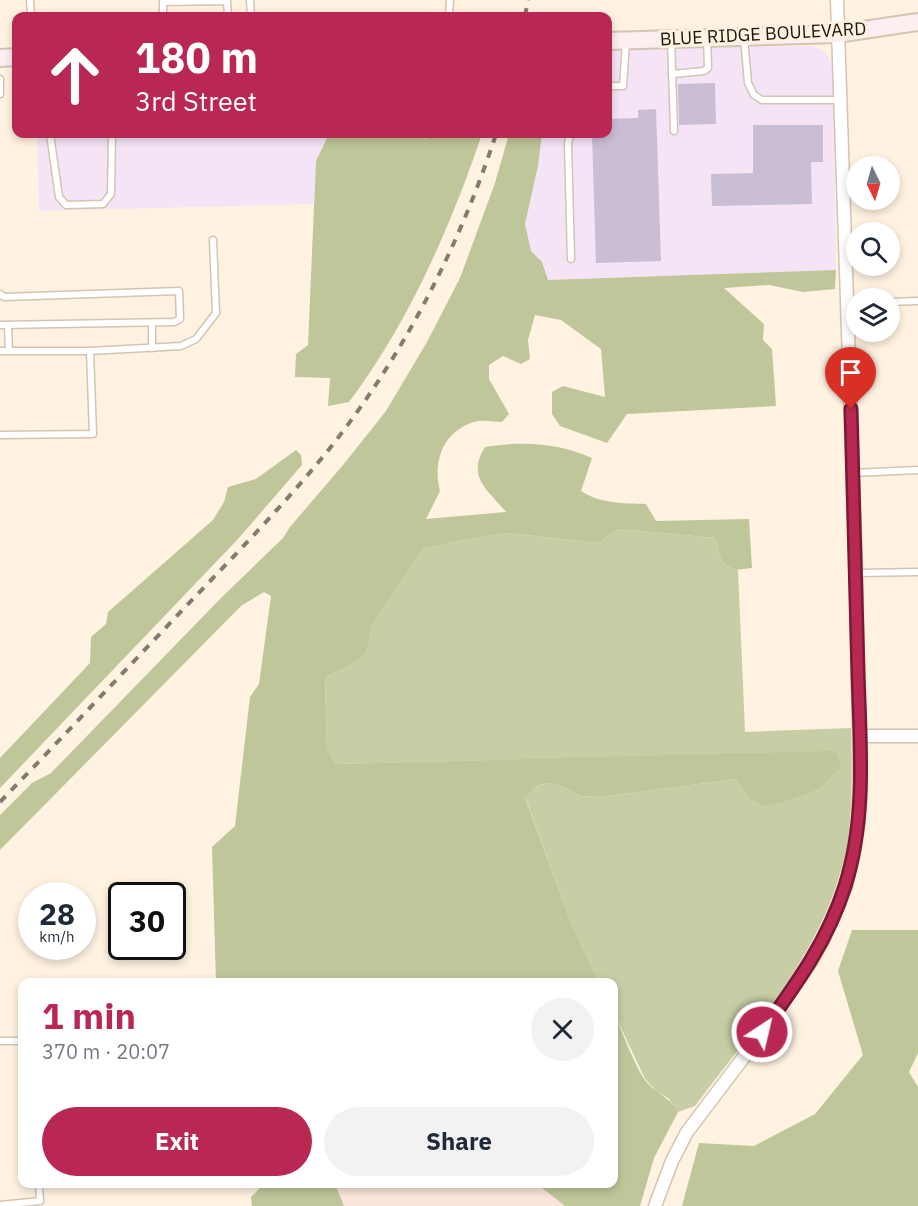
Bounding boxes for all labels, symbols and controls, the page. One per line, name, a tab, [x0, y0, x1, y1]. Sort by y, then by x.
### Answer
street label: BLUE RIDGE BOULEVARD	[659, 17, 867, 50]
text: 180 m	[135, 30, 258, 85]
icon: ahead	[36, 36, 114, 114]
text: 3rd Street	[135, 83, 257, 118]
north arrow	[846, 156, 900, 210]
map controls	[846, 156, 900, 342]
button: search	[846, 222, 900, 276]
button: layers	[846, 288, 900, 342]
pin	[825, 347, 876, 409]
icon: arrive	[834, 356, 867, 389]
speed limit sign: 30	[108, 882, 186, 960]
text: 28	[39, 894, 75, 933]
text: km/h	[39, 927, 75, 946]
text: 1 min	[42, 992, 136, 1039]
button: close	[531, 998, 594, 1061]
position arrow	[730, 1000, 794, 1064]
text: 370 m · 20:07	[42, 1038, 170, 1065]
button: Exit	[42, 1107, 312, 1176]
button: Share	[324, 1107, 594, 1176]

